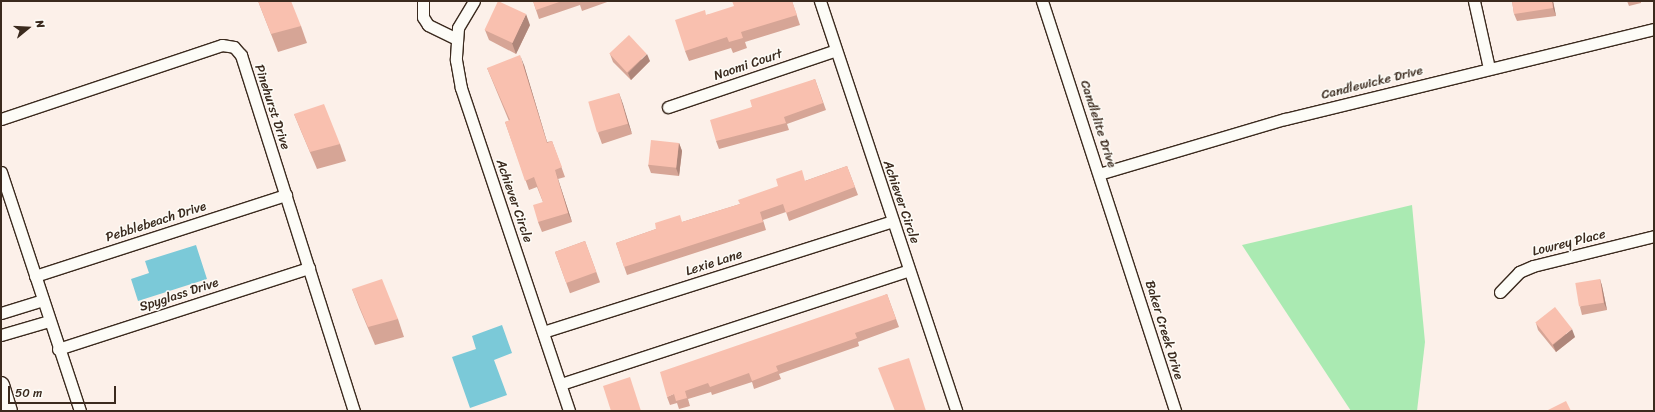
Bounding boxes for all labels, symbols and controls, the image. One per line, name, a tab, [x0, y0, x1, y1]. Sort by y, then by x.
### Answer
north arrow	[8, 8, 48, 48]
text: N	[30, 18, 50, 31]
street label: Naomi Court	[712, 46, 784, 84]
street label: Pinehurst Drive	[251, 62, 293, 152]
street label: Candlewicke Drive	[1320, 63, 1424, 103]
street label: Candlelite Drive	[1076, 78, 1120, 170]
street label: Achiever Circle	[492, 157, 536, 245]
street label: Achiever Circle	[879, 158, 923, 246]
street label: Pebblebeach Drive	[104, 198, 208, 246]
street label: Lowrey Place	[1531, 226, 1607, 260]
street label: Lexie Lane	[684, 246, 744, 280]
street label: Spyglass Drive	[137, 275, 221, 315]
street label: Baker Creek Drive	[1141, 278, 1187, 382]
scale bar	[10, 378, 118, 404]
text: 50 m	[15, 382, 42, 404]

